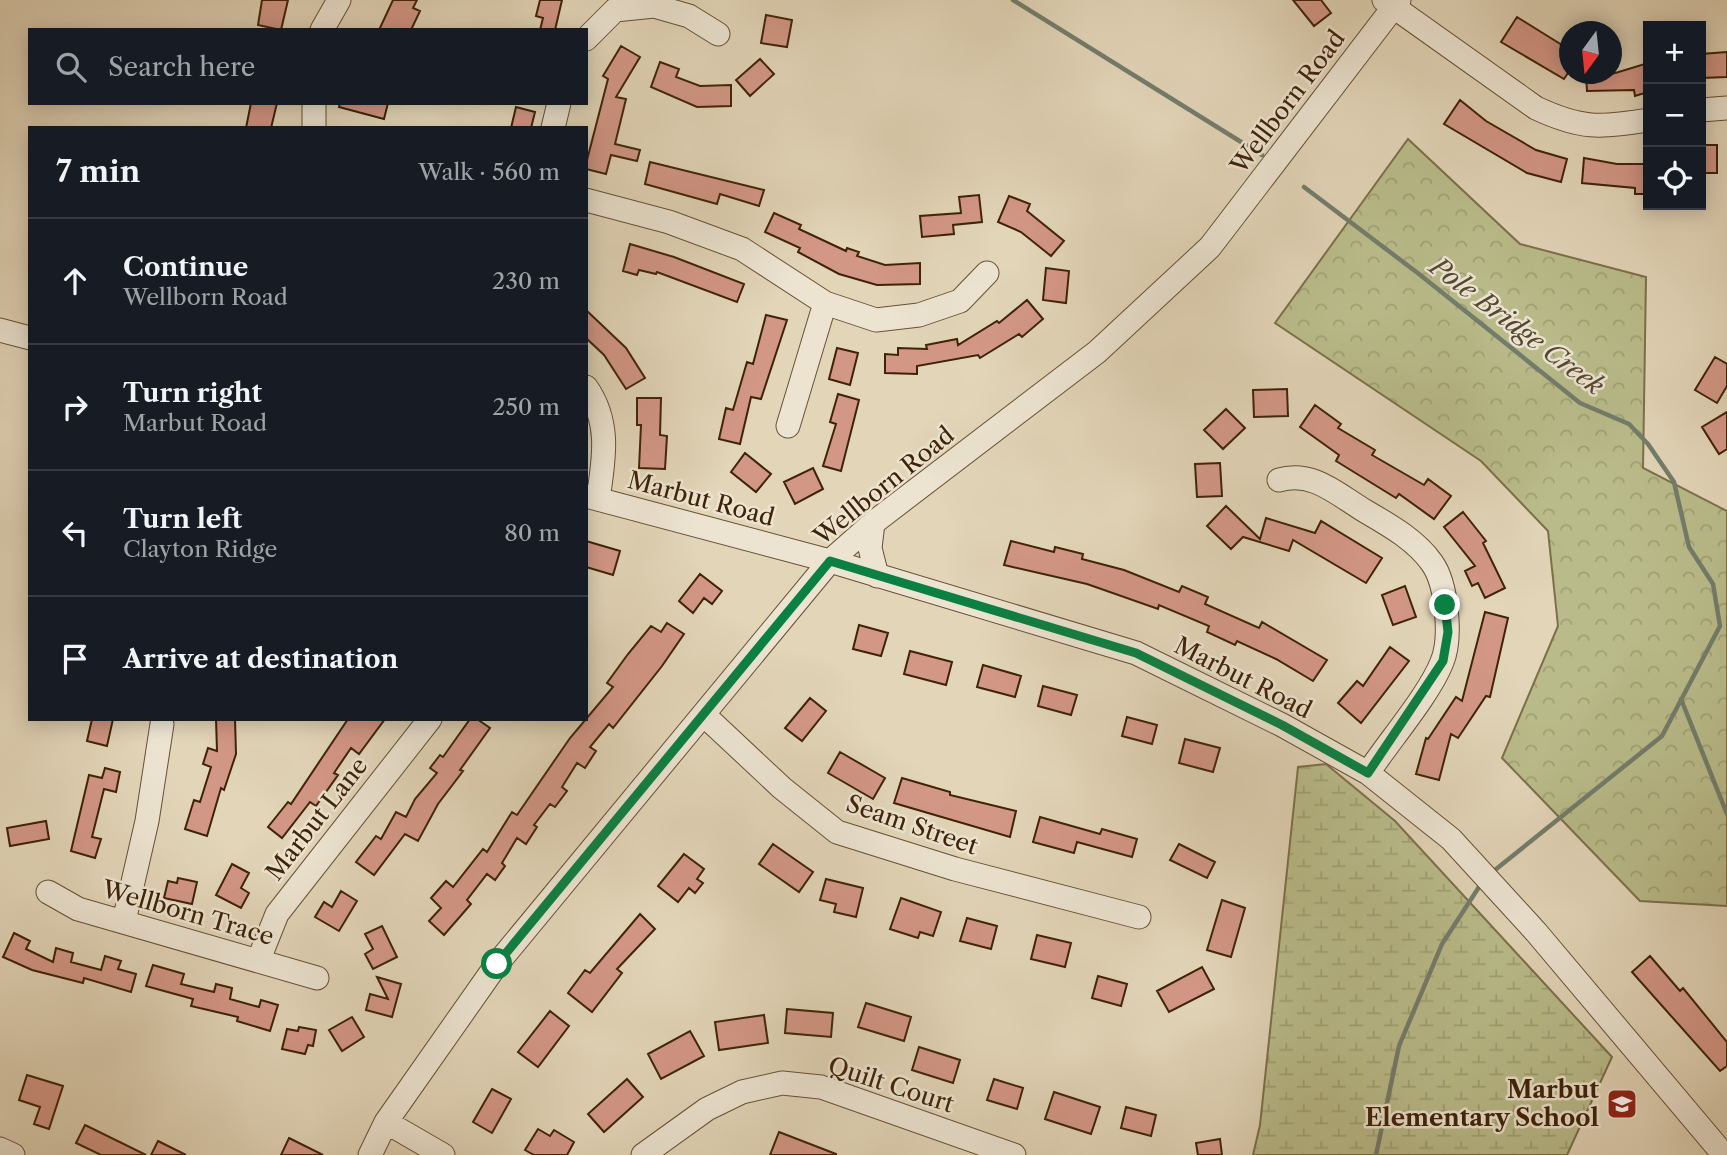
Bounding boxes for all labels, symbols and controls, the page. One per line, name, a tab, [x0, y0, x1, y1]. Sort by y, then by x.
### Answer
north arrow	[1559, 21, 1622, 84]
map controls	[1643, 21, 1706, 210]
button: +	[1643, 21, 1706, 84]
street label: Wellborn Road	[1224, 24, 1351, 180]
search box	[28, 28, 588, 105]
icon: search	[52, 48, 90, 86]
text: Search here	[108, 51, 255, 83]
button: −	[1643, 84, 1706, 147]
button: locate	[1643, 147, 1706, 210]
text: 7 min	[56, 153, 140, 190]
text: Walk · 560 m	[418, 158, 560, 186]
water label: Pole Bridge Creek	[1422, 249, 1611, 402]
text: Continue	[123, 251, 248, 283]
icon: ahead	[56, 262, 94, 300]
text: 230 m	[492, 267, 560, 295]
text: Wellborn Road	[123, 283, 288, 311]
text: Turn right	[123, 377, 262, 409]
icon: right	[56, 388, 94, 426]
text: 250 m	[492, 393, 560, 421]
text: Marbut Road	[123, 409, 267, 437]
street label: Wellborn Road	[807, 420, 960, 552]
street label: Marbut Road	[625, 465, 778, 532]
text: Turn left	[123, 503, 242, 535]
icon: left	[56, 514, 94, 552]
text: 80 m	[504, 519, 560, 547]
text: Clayton Ridge	[123, 535, 277, 563]
route end	[1429, 589, 1460, 620]
street label: Marbut Road	[1170, 631, 1317, 725]
icon: arrive	[56, 640, 94, 678]
text: Arrive at destination	[123, 643, 398, 675]
street label: Marbut Lane	[260, 752, 374, 886]
street label: Seam Street	[843, 788, 982, 861]
street label: Wellborn Trace	[98, 874, 277, 951]
route start	[481, 948, 512, 979]
street label: Quilt Court	[825, 1051, 958, 1119]
place label: Marbut Elementary School	[1365, 1075, 1599, 1132]
school or university icon: Marbut Elementary School	[1605, 1087, 1639, 1121]

